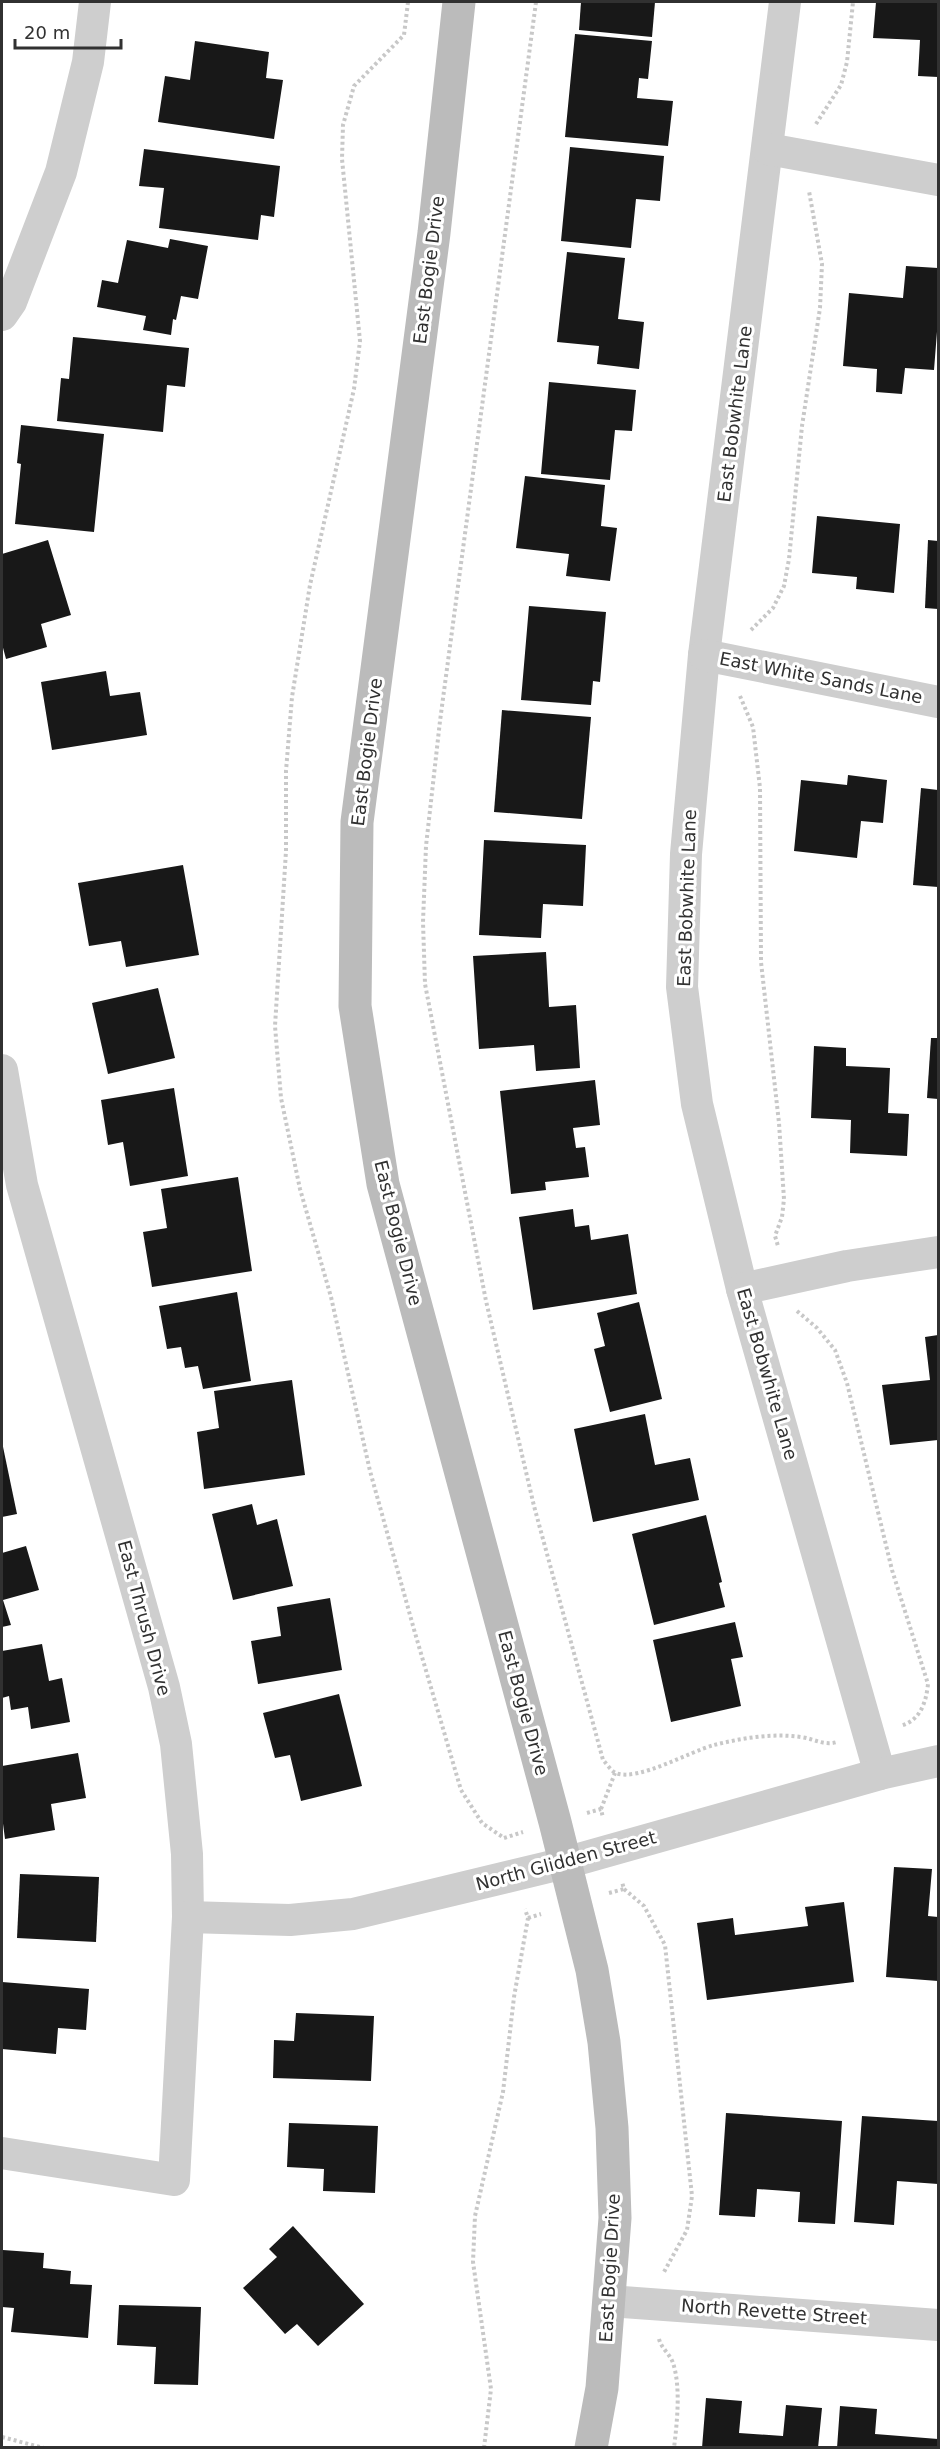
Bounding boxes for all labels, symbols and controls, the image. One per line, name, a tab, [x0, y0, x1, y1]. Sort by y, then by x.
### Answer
scale bar	[15, 12, 122, 50]
text: 20 m	[24, 22, 70, 43]
street label: East Bogie Drive	[409, 195, 448, 345]
street label: East Bobwhite Lane	[713, 324, 756, 503]
street label: East White Sands Lane	[718, 647, 924, 708]
street label: East Bogie Drive	[347, 677, 386, 827]
street label: East Bobwhite Lane	[673, 809, 700, 987]
street label: East Bogie Drive	[370, 1158, 427, 1308]
street label: East Bobwhite Lane	[733, 1285, 802, 1462]
street label: East Thrush Drive	[114, 1538, 175, 1698]
street label: East Bogie Drive	[494, 1628, 553, 1778]
street label: North Glidden Street	[473, 1826, 658, 1895]
street label: East Bogie Drive	[595, 2193, 624, 2343]
street label: North Revette Street	[680, 2295, 868, 2328]

